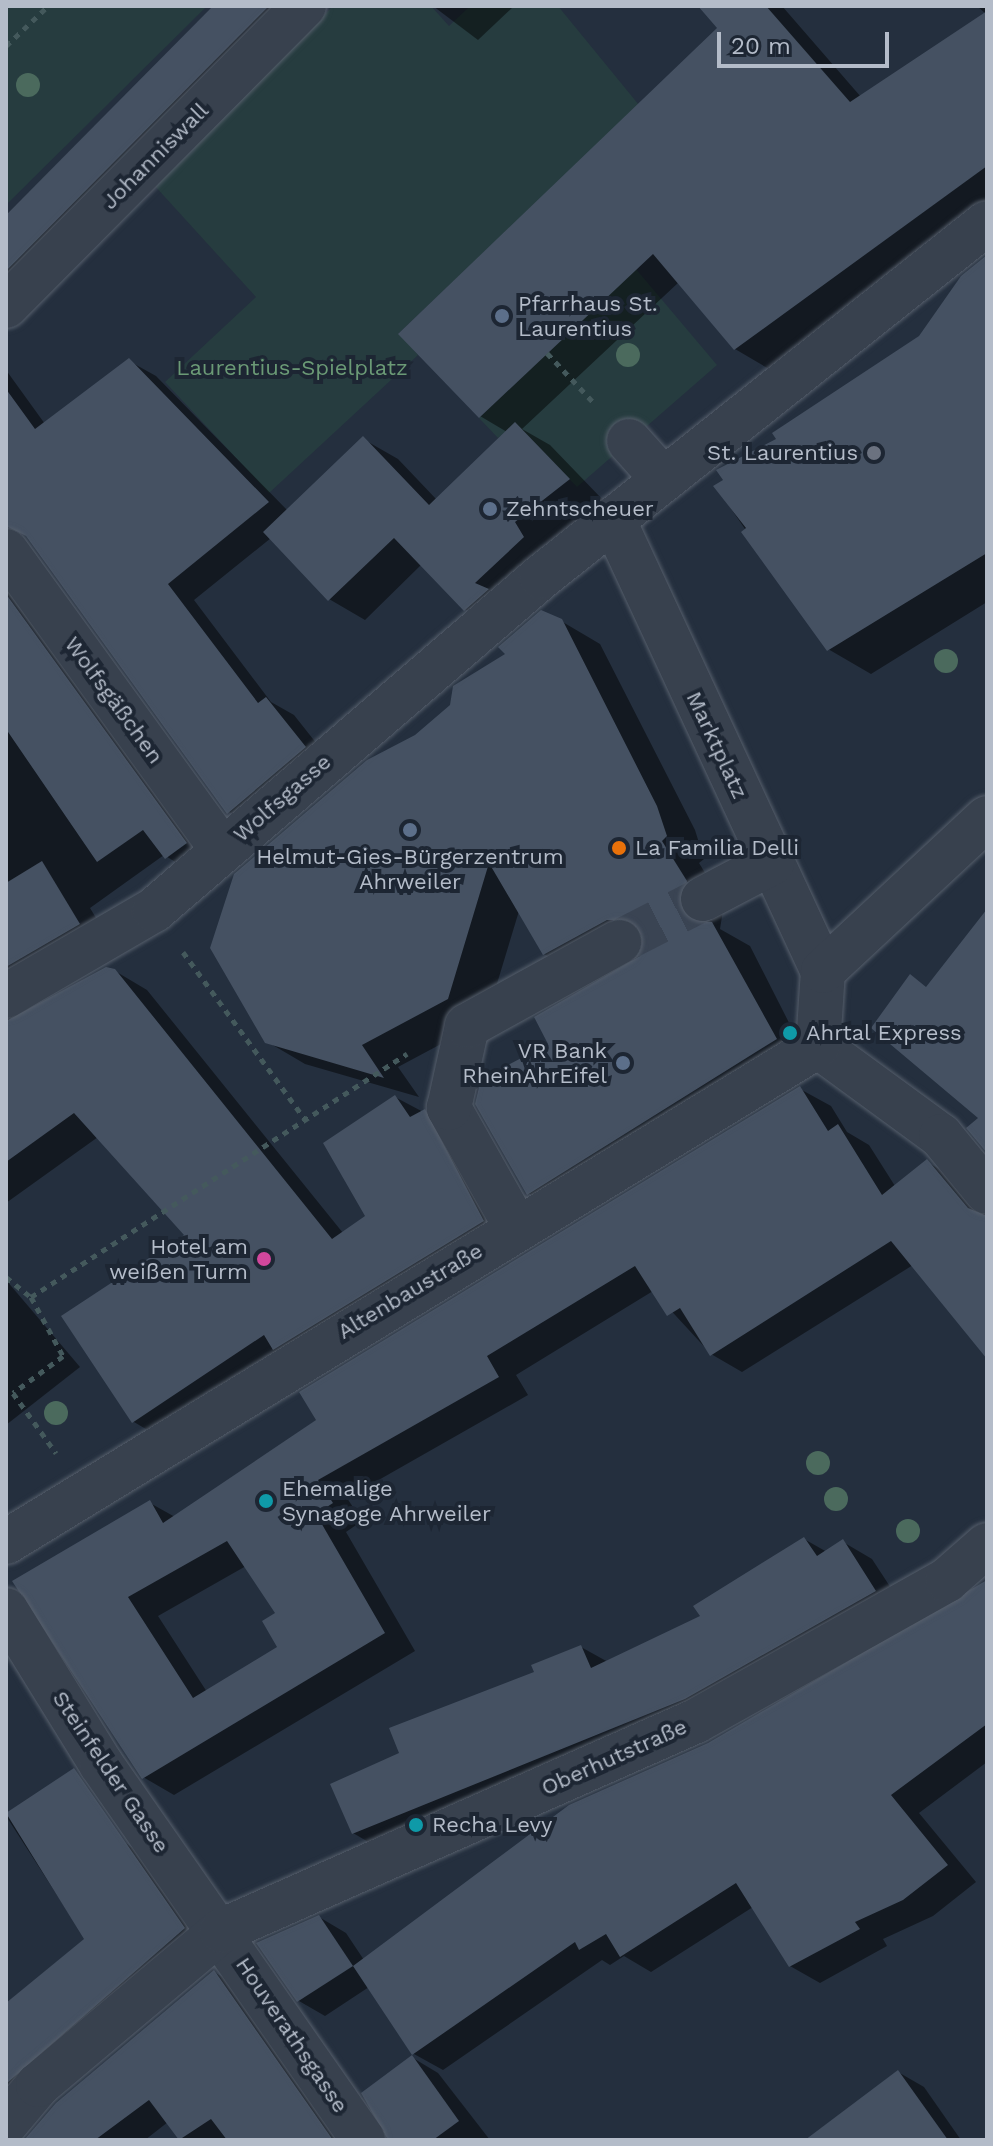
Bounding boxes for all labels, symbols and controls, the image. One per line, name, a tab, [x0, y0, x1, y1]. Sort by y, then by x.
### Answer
scale bar	[721, 16, 893, 66]
text: 20 m	[731, 32, 791, 60]
street label: Johanniswall	[96, 97, 214, 215]
place label: Pfarrhaus St. Laurentius	[518, 290, 658, 342]
marker: Pfarrhaus St. Laurentius	[493, 307, 511, 325]
park label: Laurentius-Spielplatz	[176, 355, 408, 381]
place label: St. Laurentius	[707, 440, 858, 466]
marker: St. Laurentius	[865, 444, 883, 462]
place label: Zehntscheuer	[506, 496, 654, 522]
marker: Zehntscheuer	[481, 500, 499, 518]
street label: Wolfsgäßchen	[59, 631, 169, 769]
street label: Marktplatz	[681, 687, 753, 803]
street label: Wolfsgasse	[228, 748, 336, 848]
marker: Helmut-Gies-Bürgerzentrum Ahrweiler	[401, 821, 419, 839]
place label: La Familia Delli	[635, 835, 800, 861]
marker: La Familia Delli	[610, 839, 628, 857]
place label: Helmut-Gies-Bürgerzentrum Ahrweiler	[256, 843, 564, 894]
place label: Ahrtal Express	[806, 1020, 962, 1046]
marker: Ahrtal Express	[781, 1024, 799, 1042]
place label: VR Bank RheinAhrEifel	[462, 1037, 607, 1088]
marker: VR Bank RheinAhrEifel	[614, 1054, 632, 1072]
place label: Hotel am weißen Turm	[109, 1233, 248, 1284]
street label: Altenbaustraße	[333, 1237, 487, 1345]
marker: Hotel am weißen Turm	[255, 1250, 273, 1268]
place label: Ehemalige Synagoge Ahrweiler	[282, 1475, 492, 1526]
marker: Ehemalige Synagoge Ahrweiler	[257, 1492, 275, 1510]
street label: Steinfelder Gasse	[47, 1686, 175, 1858]
street label: Oberhutstraße	[537, 1713, 691, 1801]
place label: Recha Levy	[432, 1812, 553, 1838]
marker: Recha Levy	[407, 1816, 425, 1834]
street label: Houverathsgasse	[230, 1952, 354, 2118]

